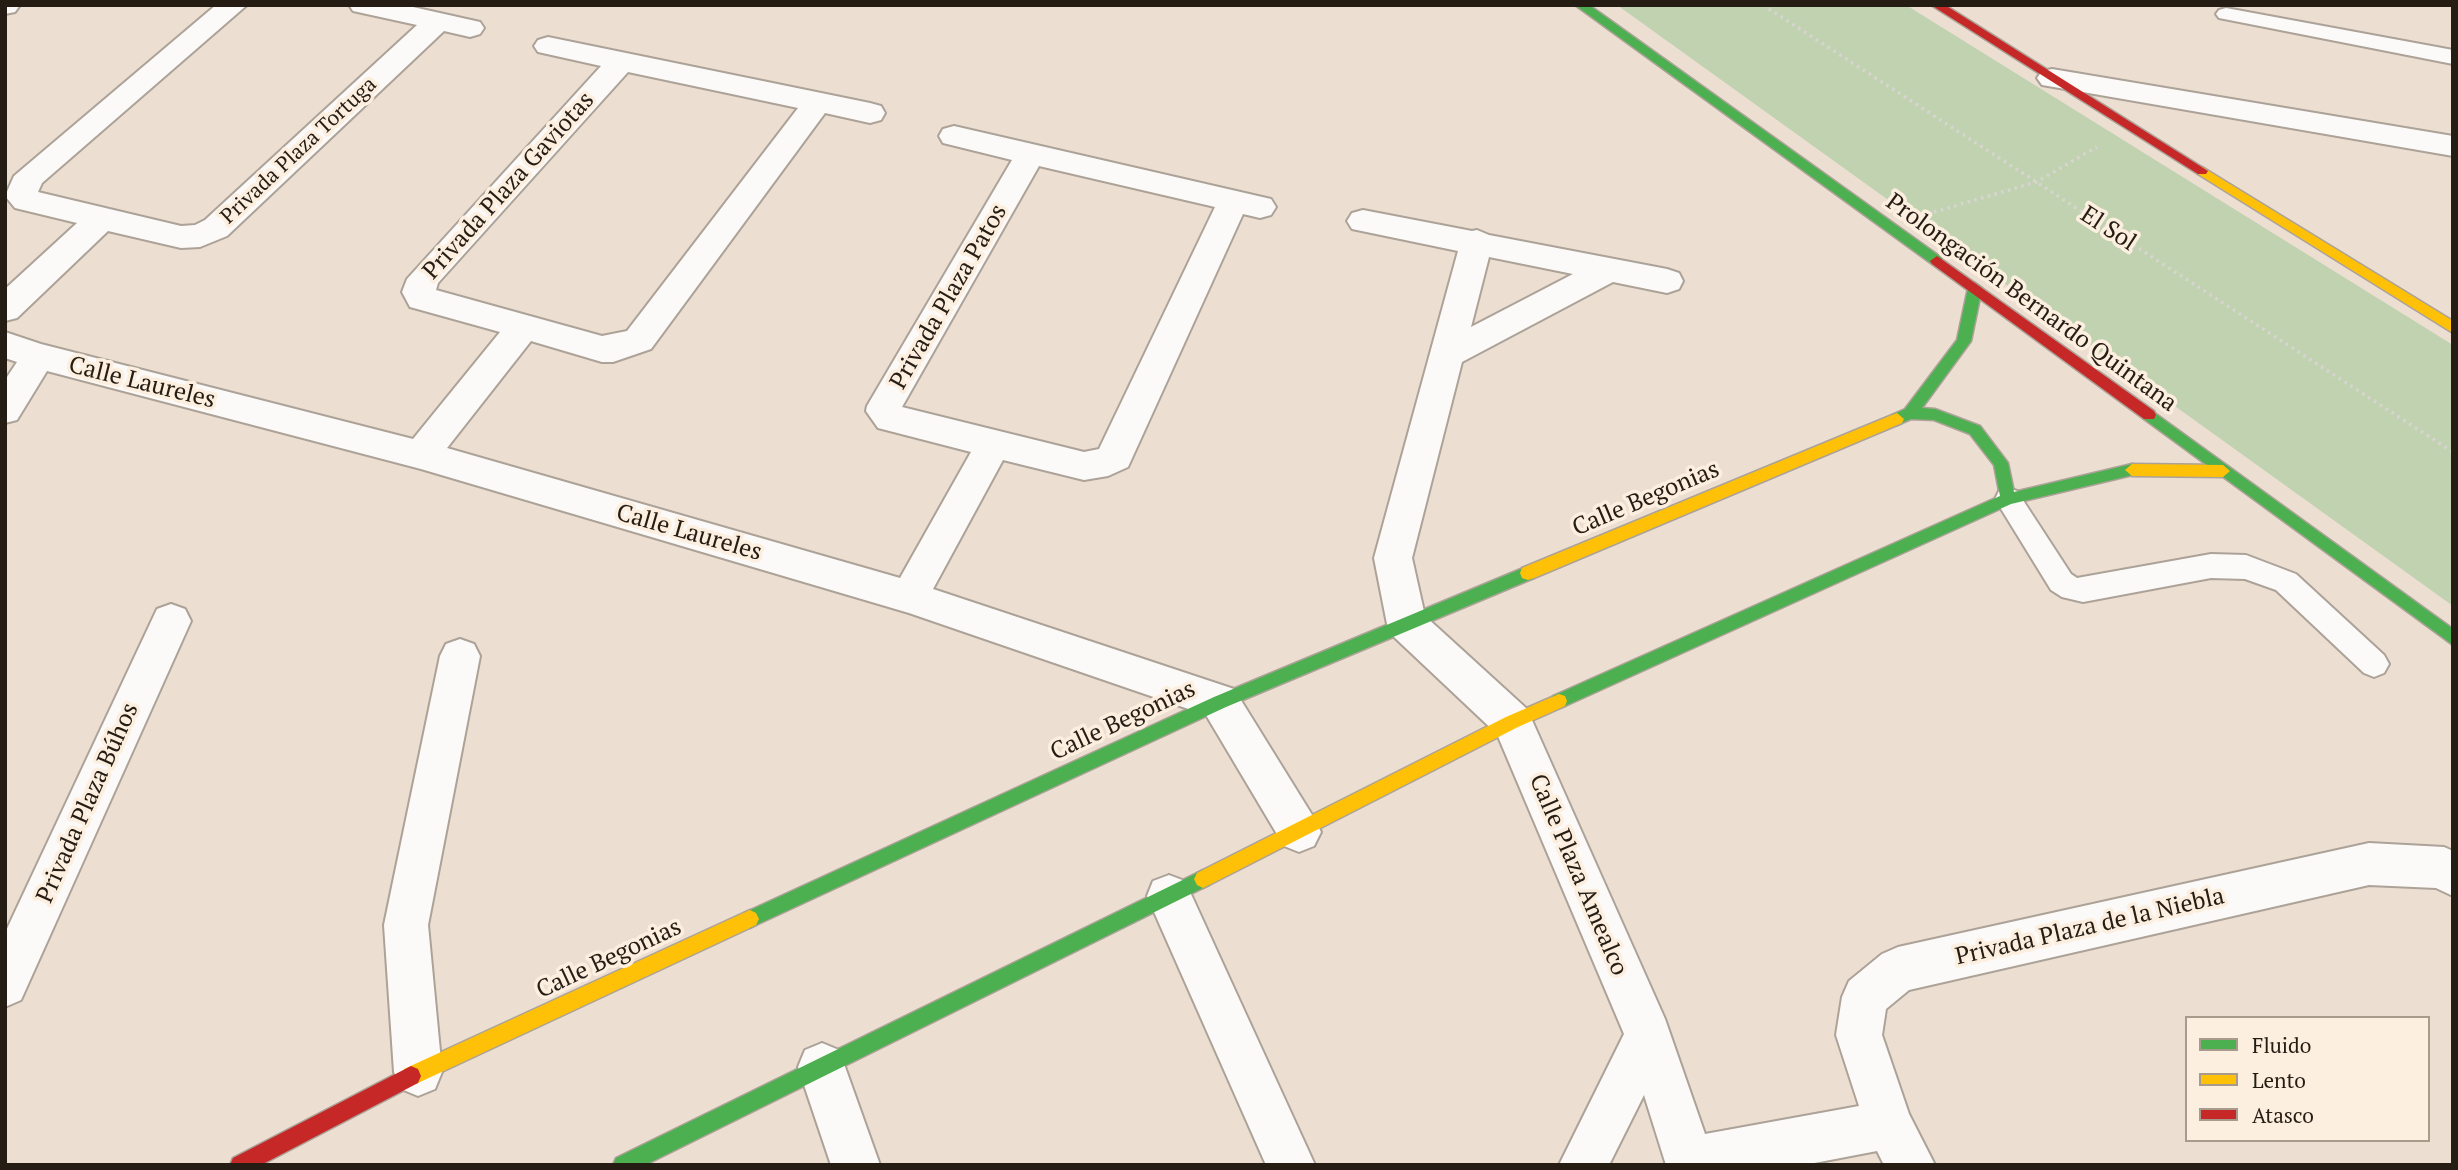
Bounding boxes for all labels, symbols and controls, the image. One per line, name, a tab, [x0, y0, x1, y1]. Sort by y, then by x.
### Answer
street label: Privada Plaza Tortuga	[216, 72, 382, 230]
street label: Privada Plaza Gaviotas	[417, 86, 601, 286]
street label: Prolongación Bernardo Quintana	[1880, 188, 2182, 418]
street label: Privada Plaza Patos	[884, 199, 1014, 395]
street label: El Sol	[2075, 200, 2141, 258]
street label: Calle Laureles	[66, 351, 218, 415]
street label: Calle Begonias	[1568, 455, 1724, 543]
street label: Calle Laureles	[613, 498, 765, 568]
street label: Calle Begonias	[1046, 675, 1200, 767]
street label: Privada Plaza Búhos	[31, 699, 145, 907]
street label: Calle Plaza Amealco	[1523, 770, 1633, 980]
street label: Privada Plaza de la Niebla	[1953, 882, 2227, 972]
street label: Calle Begonias	[532, 913, 686, 1005]
legend	[2185, 1016, 2430, 1142]
text: Fluido	[2252, 1031, 2311, 1059]
text: Lento	[2252, 1066, 2306, 1094]
text: Atasco	[2252, 1101, 2314, 1129]

